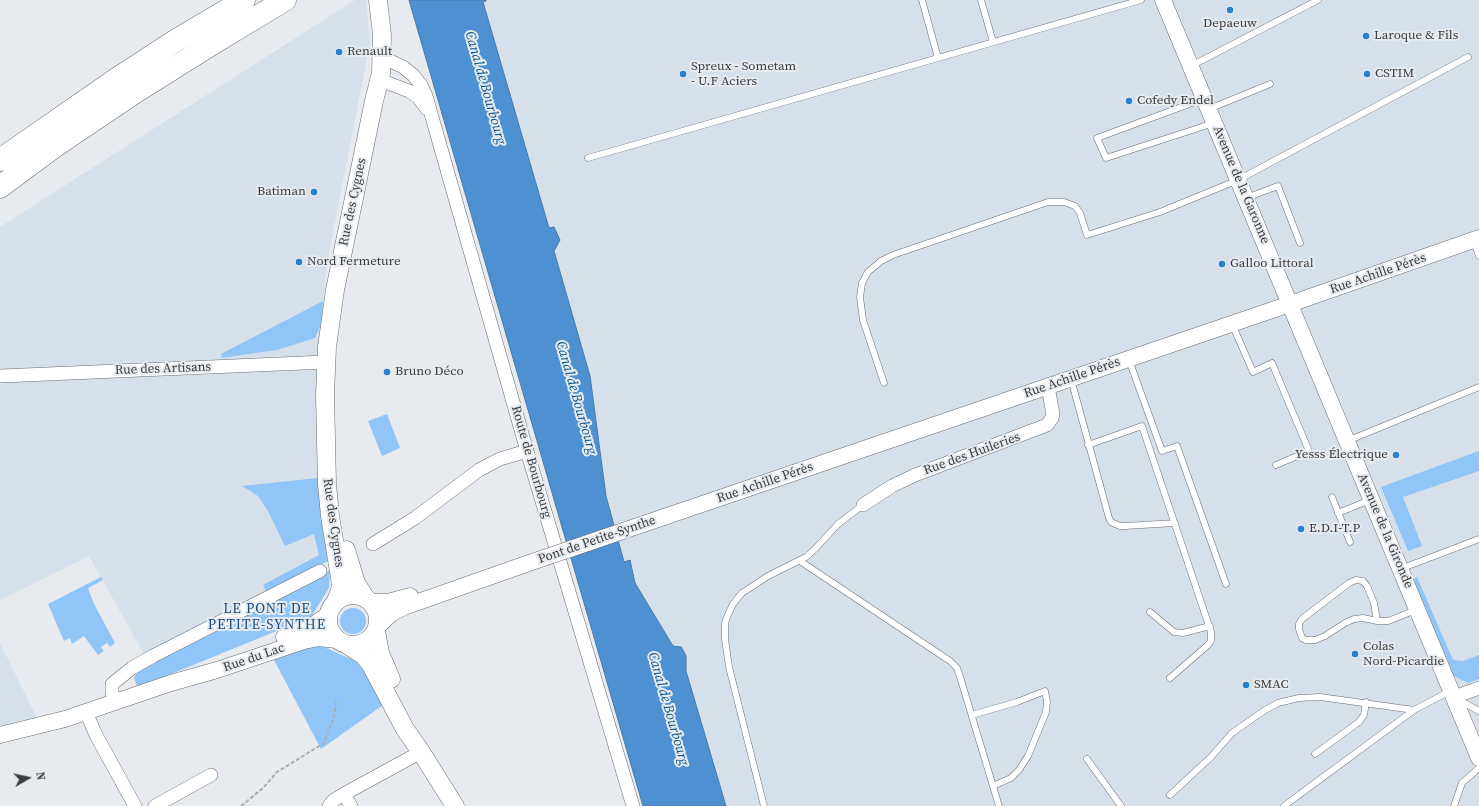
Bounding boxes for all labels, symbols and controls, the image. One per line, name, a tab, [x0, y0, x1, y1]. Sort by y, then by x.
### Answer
marker: Depaeuw	[1225, 5, 1235, 15]
place label: Depaeuw	[1203, 16, 1257, 32]
place label: Laroque & Fils	[1374, 28, 1458, 44]
water label: Canal de Bourbourg	[461, 29, 509, 147]
marker: Laroque & Fils	[1361, 31, 1371, 41]
place label: Renault	[347, 44, 392, 60]
marker: Renault	[334, 47, 344, 57]
place label: Spreux - Sometam - U.F Aciers	[691, 59, 796, 90]
place label: CSTIM	[1375, 66, 1414, 82]
marker: Spreux - Sometam - U.F Aciers	[678, 69, 688, 79]
marker: CSTIM	[1362, 69, 1372, 79]
place label: Cofedy Endel	[1137, 93, 1214, 109]
marker: Cofedy Endel	[1124, 96, 1134, 106]
street label: Avenue de la Garonne	[1209, 124, 1273, 246]
street label: Rue des Cygnes	[336, 157, 370, 247]
place label: Batiman	[257, 184, 306, 200]
marker: Batiman	[309, 187, 319, 197]
street label: Rue Achille Pérès	[1328, 250, 1428, 298]
place label: Nord Fermeture	[307, 254, 401, 270]
place label: Galloo Littoral	[1230, 256, 1314, 272]
marker: Nord Fermeture	[294, 257, 304, 267]
marker: Galloo Littoral	[1217, 259, 1227, 269]
water label: Canal de Bourbourg	[552, 339, 600, 457]
street label: Rue Achille Pérès	[1022, 354, 1122, 402]
street label: Rue des Artisans	[115, 360, 211, 378]
place label: Bruno Déco	[395, 364, 464, 380]
marker: Bruno Déco	[382, 367, 392, 377]
street label: Route de Bourbourg	[507, 404, 555, 520]
street label: Rue des Huileries	[922, 429, 1022, 479]
place label: Yesss Électrique	[1295, 447, 1388, 463]
marker: Yesss Électrique	[1391, 450, 1401, 460]
street label: Rue Achille Pérès	[715, 459, 815, 507]
street label: Avenue de la Gironde	[1354, 471, 1416, 591]
street label: Rue des Cygnes	[319, 478, 347, 568]
street label: Pont de Petite-Synthe	[536, 513, 658, 567]
place label: E.D.I-T.P	[1309, 521, 1360, 537]
marker: E.D.I-T.P	[1296, 524, 1306, 534]
district label: LE PONT DE PETITE-SYNTHE	[208, 601, 326, 634]
place label: Colas Nord-Picardie	[1363, 639, 1444, 670]
street label: Rue du Lac	[221, 640, 287, 676]
marker: Colas Nord-Picardie	[1350, 649, 1360, 659]
water label: Canal de Bourbourg	[644, 650, 692, 768]
place label: SMAC	[1254, 677, 1289, 693]
marker: SMAC	[1241, 680, 1251, 690]
north arrow	[8, 758, 48, 798]
text: N	[32, 771, 48, 781]

